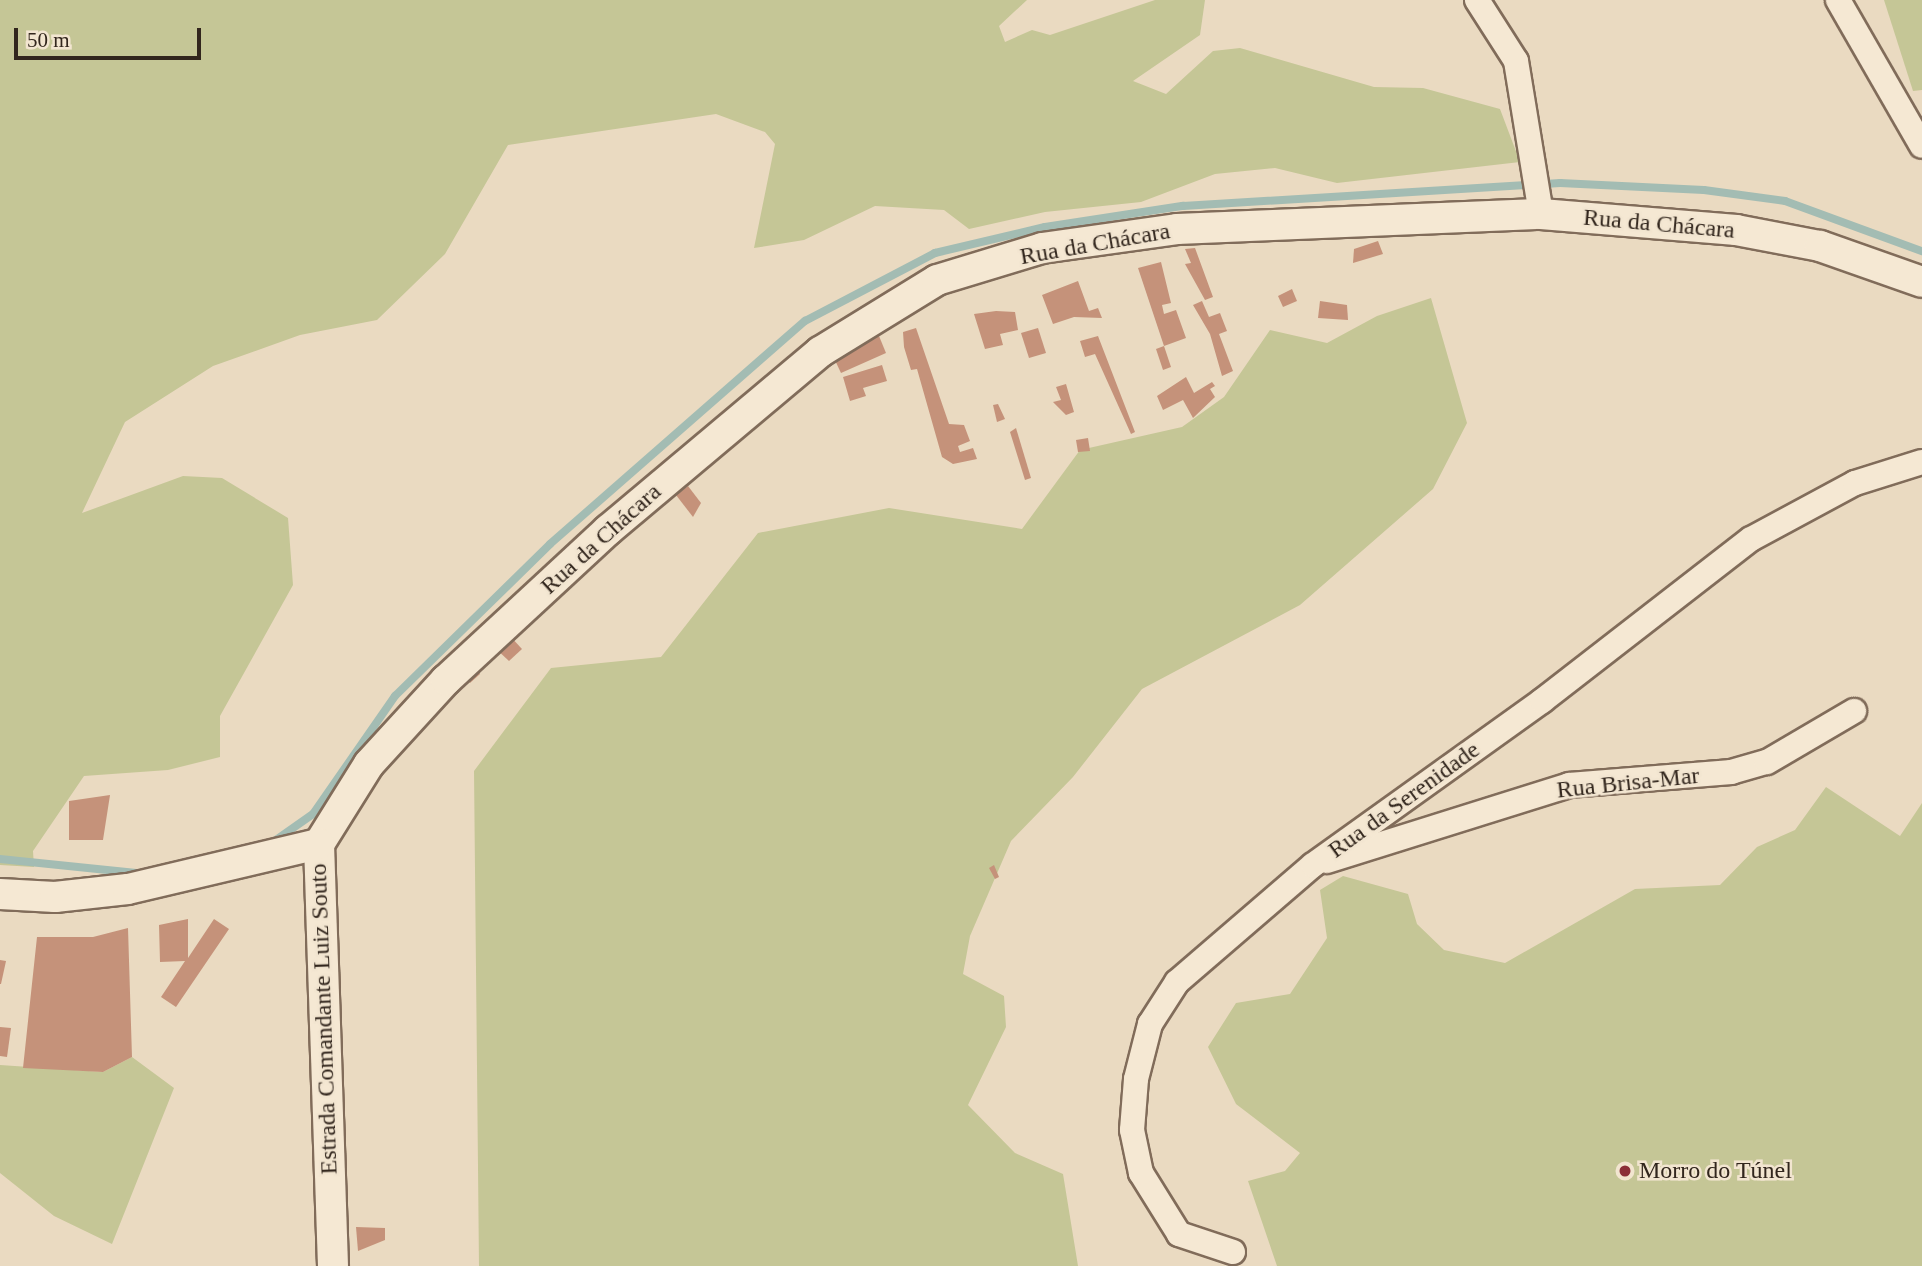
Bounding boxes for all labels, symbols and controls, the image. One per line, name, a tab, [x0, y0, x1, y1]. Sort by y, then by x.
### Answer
scale bar	[18, 14, 205, 58]
text: 50 m	[27, 28, 70, 52]
street label: Rua da Chácara	[1582, 203, 1736, 245]
street label: Rua da Chácara	[1018, 217, 1172, 271]
street label: Rua da Chácara	[535, 477, 667, 601]
street label: Rua da Serenidade	[1323, 735, 1485, 865]
street label: Rua Brisa-Mar	[1555, 761, 1701, 805]
street label: Estrada Comandante Luiz Souto	[304, 863, 344, 1175]
place label: Morro do Túnel	[1639, 1157, 1792, 1185]
marker: Morro do Túnel	[1617, 1163, 1633, 1179]

